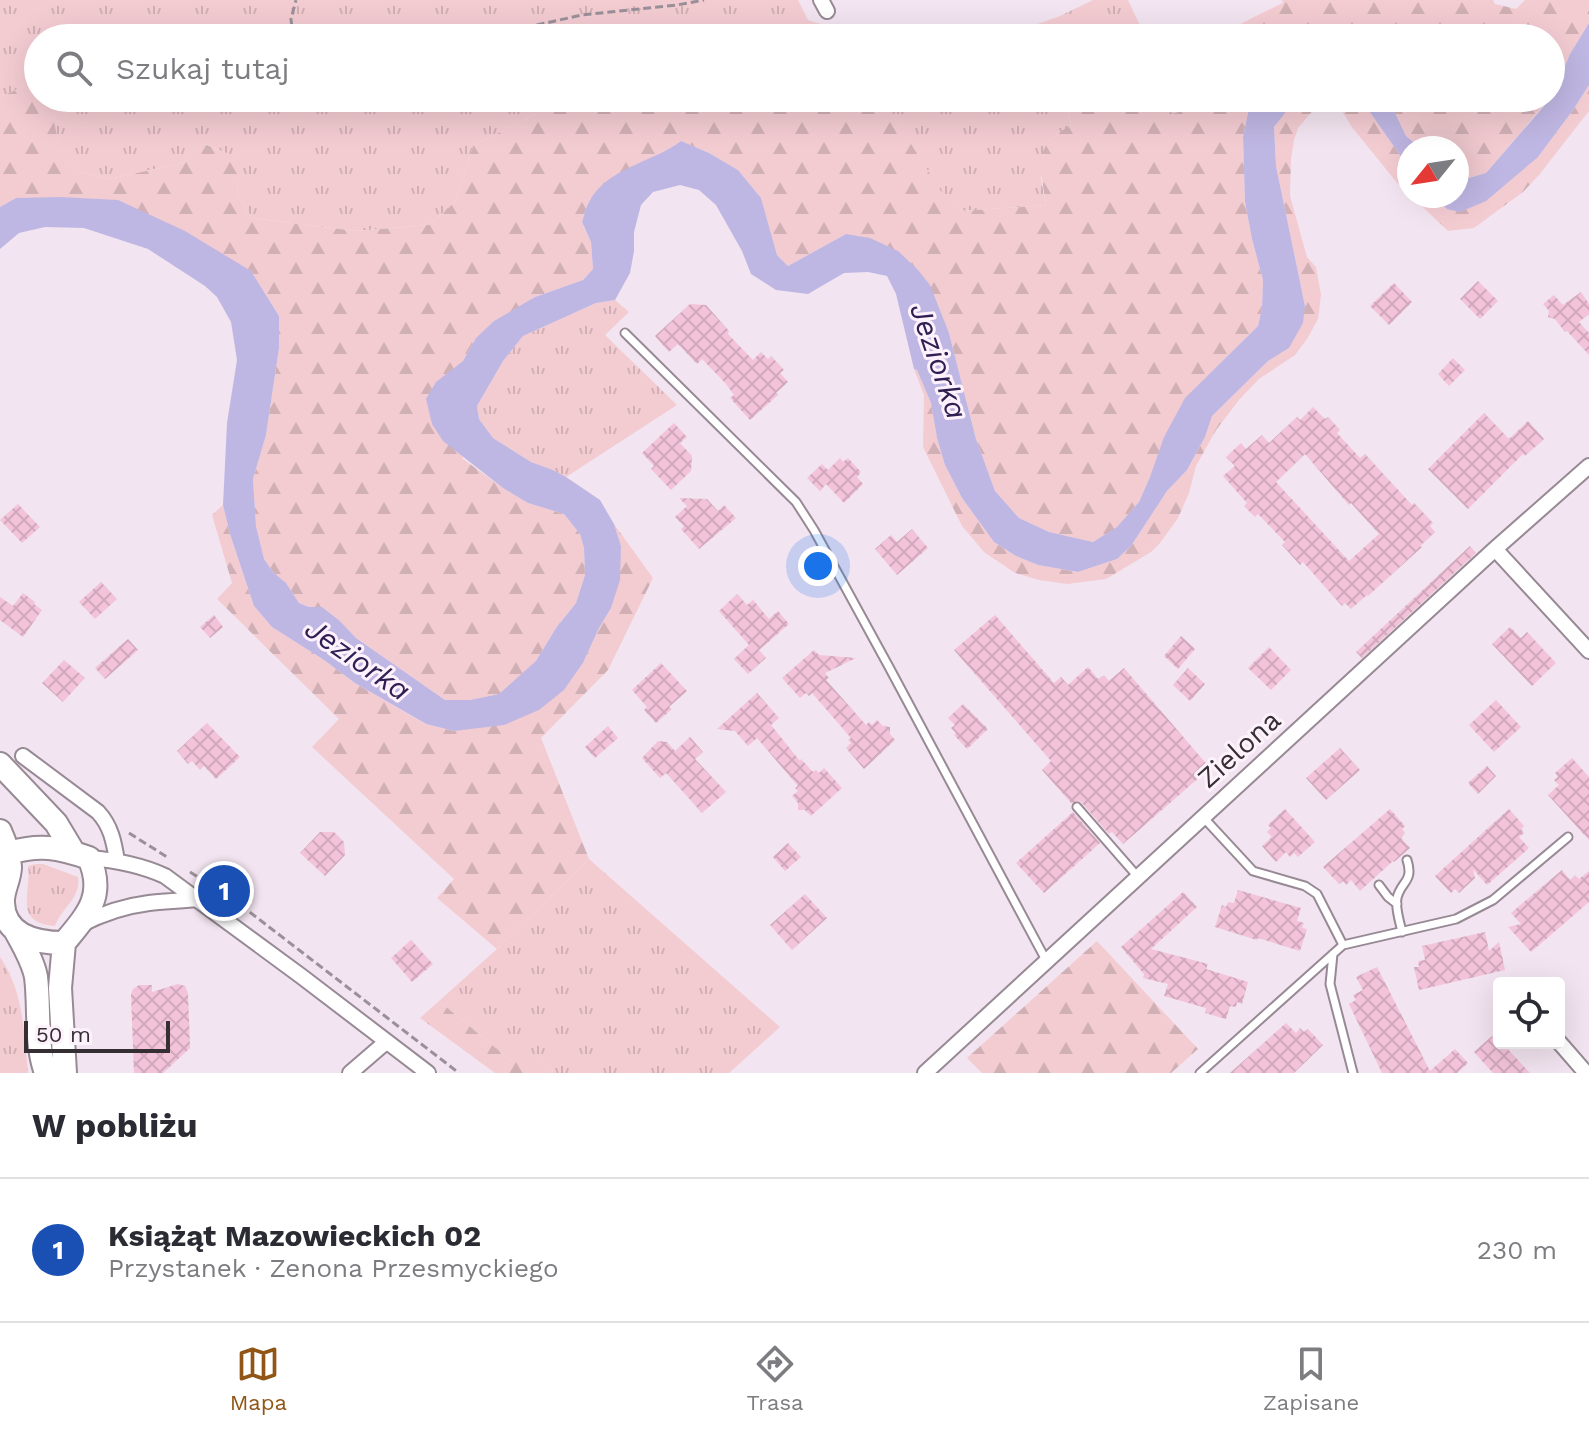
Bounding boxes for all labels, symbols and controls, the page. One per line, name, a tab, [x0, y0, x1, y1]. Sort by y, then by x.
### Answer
search box	[24, 24, 1565, 112]
icon: search	[52, 46, 96, 90]
text: Szukaj tutaj	[116, 51, 290, 86]
north arrow	[1397, 136, 1469, 208]
water label: Jeziorka	[903, 298, 975, 424]
your location	[798, 546, 838, 586]
water label: Jeziorka	[299, 610, 417, 708]
street label: Zielona	[1191, 703, 1287, 795]
pin: 1	[198, 861, 250, 921]
map controls	[1493, 977, 1565, 1049]
button: locate	[1493, 977, 1565, 1049]
scale bar	[24, 1017, 170, 1053]
text: 50 m	[36, 1022, 91, 1047]
text: W pobliżu	[32, 1105, 198, 1145]
text: Książąt Mazowieckich 02	[108, 1218, 481, 1253]
text: 1	[52, 1235, 64, 1265]
text: 230 m	[1477, 1235, 1557, 1265]
text: Przystanek · Zenona Przesmyckiego	[108, 1253, 558, 1283]
tab: Mapa	[230, 1342, 287, 1415]
tab: Trasa	[747, 1342, 803, 1415]
tab: Zapisane	[1263, 1342, 1359, 1415]

